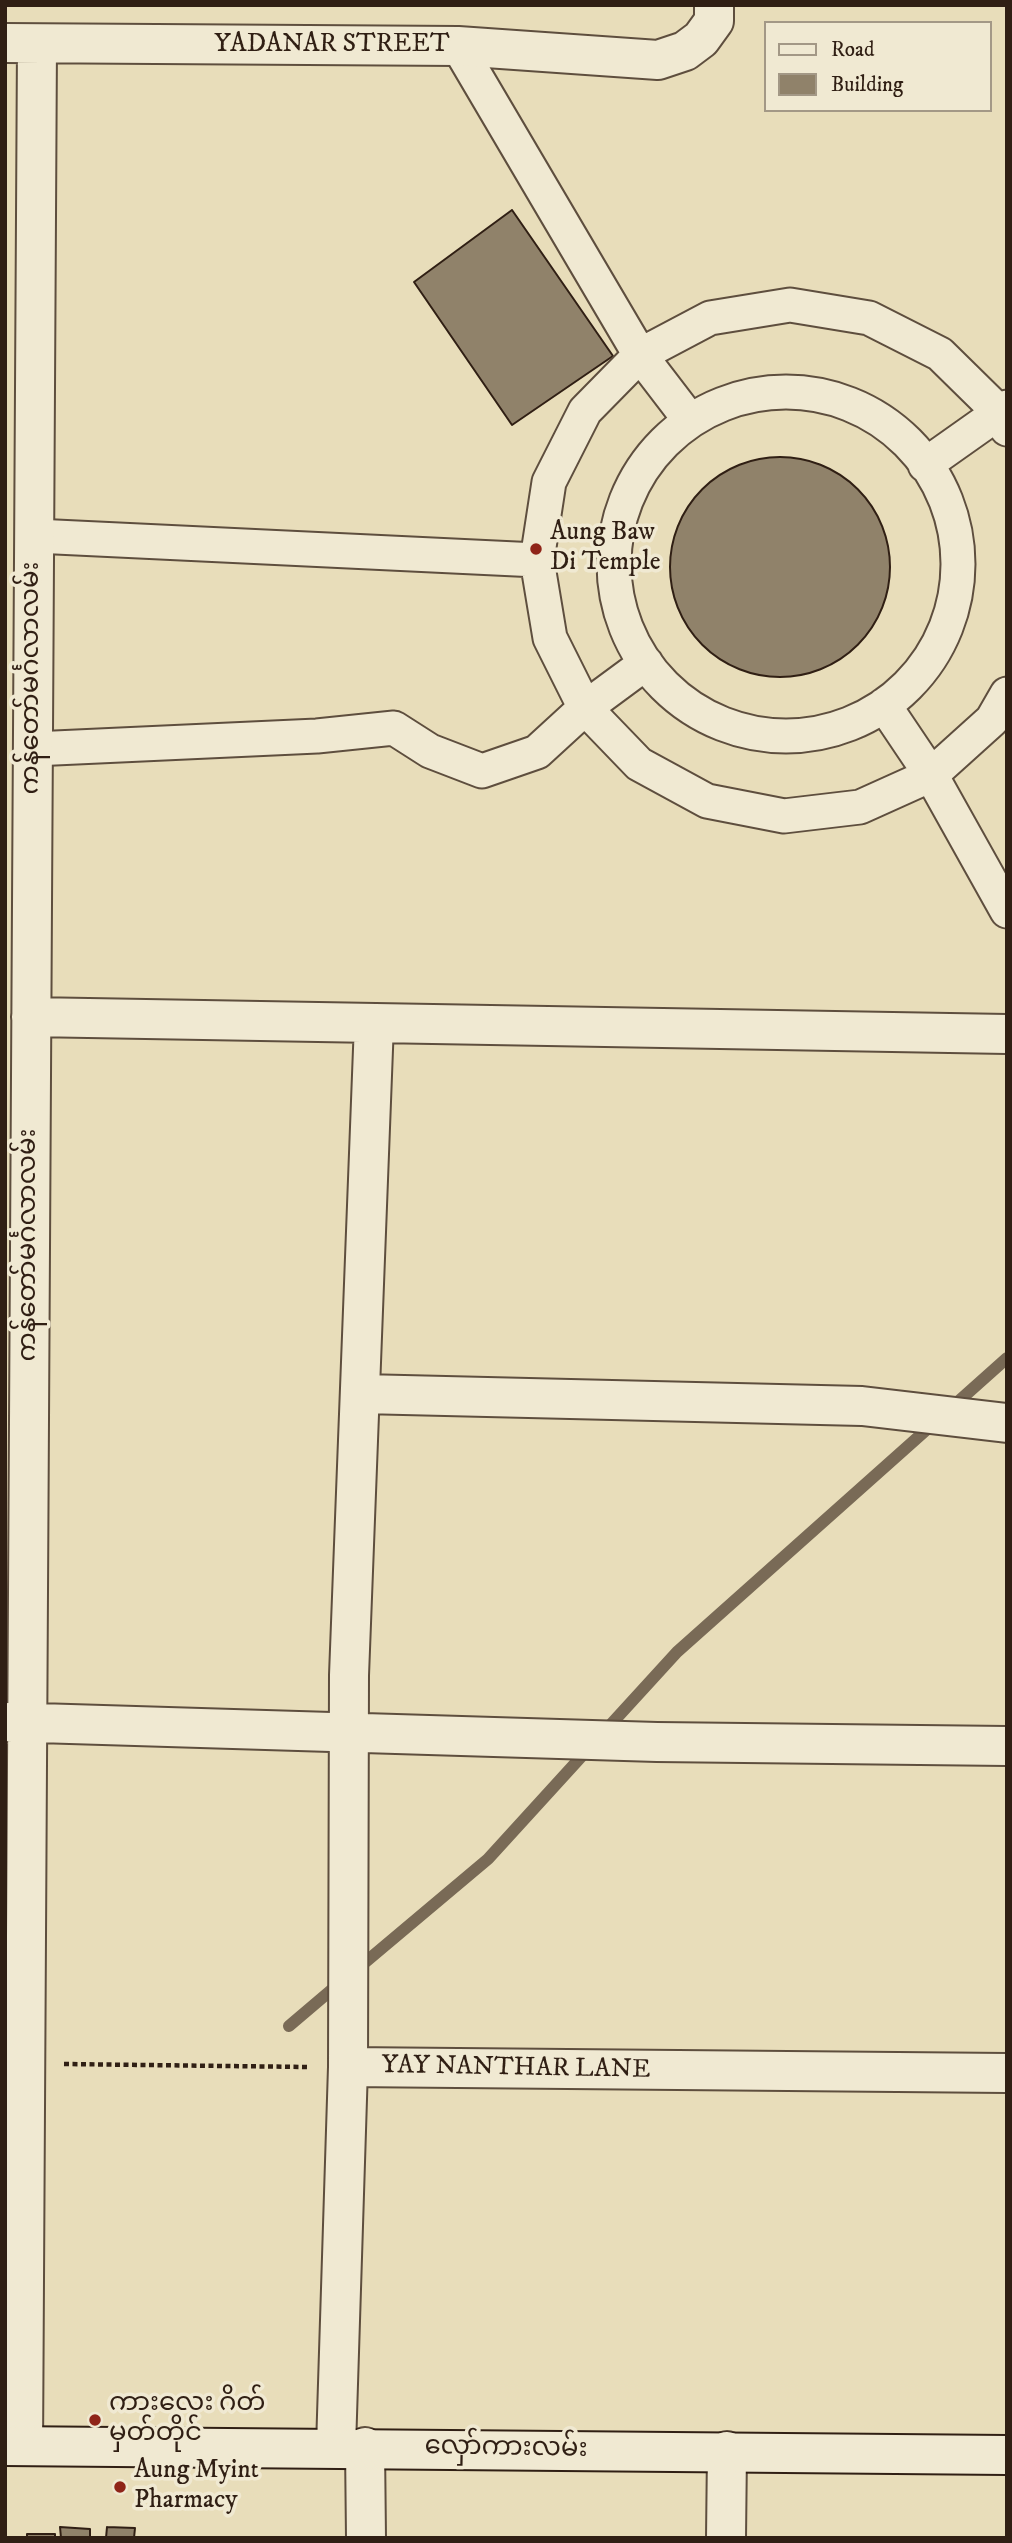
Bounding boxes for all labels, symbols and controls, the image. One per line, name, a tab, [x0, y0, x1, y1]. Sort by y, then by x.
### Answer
legend	[764, 21, 991, 112]
street label: YADANAR STREET	[214, 30, 450, 62]
text: Road	[831, 37, 875, 63]
text: Building	[831, 72, 903, 98]
place label: Aung Baw Di Temple	[550, 518, 660, 580]
marker: Aung Baw Di Temple	[528, 541, 544, 557]
street label: ကန်တော်မင်္ဂလာလမ်း	[17, 561, 49, 795]
street label: ကန်တော်မင်္ဂလာလမ်း	[14, 1128, 46, 1362]
street label: YAY NANTHAR LANE	[381, 2051, 651, 2087]
place label: ကားလေး ဂိတ် မှတ်တိုင်	[109, 2389, 266, 2450]
marker: ကားလေး ဂိတ် မှတ်တိုင်	[87, 2412, 103, 2428]
street label: လှော်ကားလမ်း	[424, 2432, 588, 2466]
place label: Aung Myint Pharmacy	[134, 2456, 259, 2518]
marker: Aung Myint Pharmacy	[112, 2479, 128, 2495]

